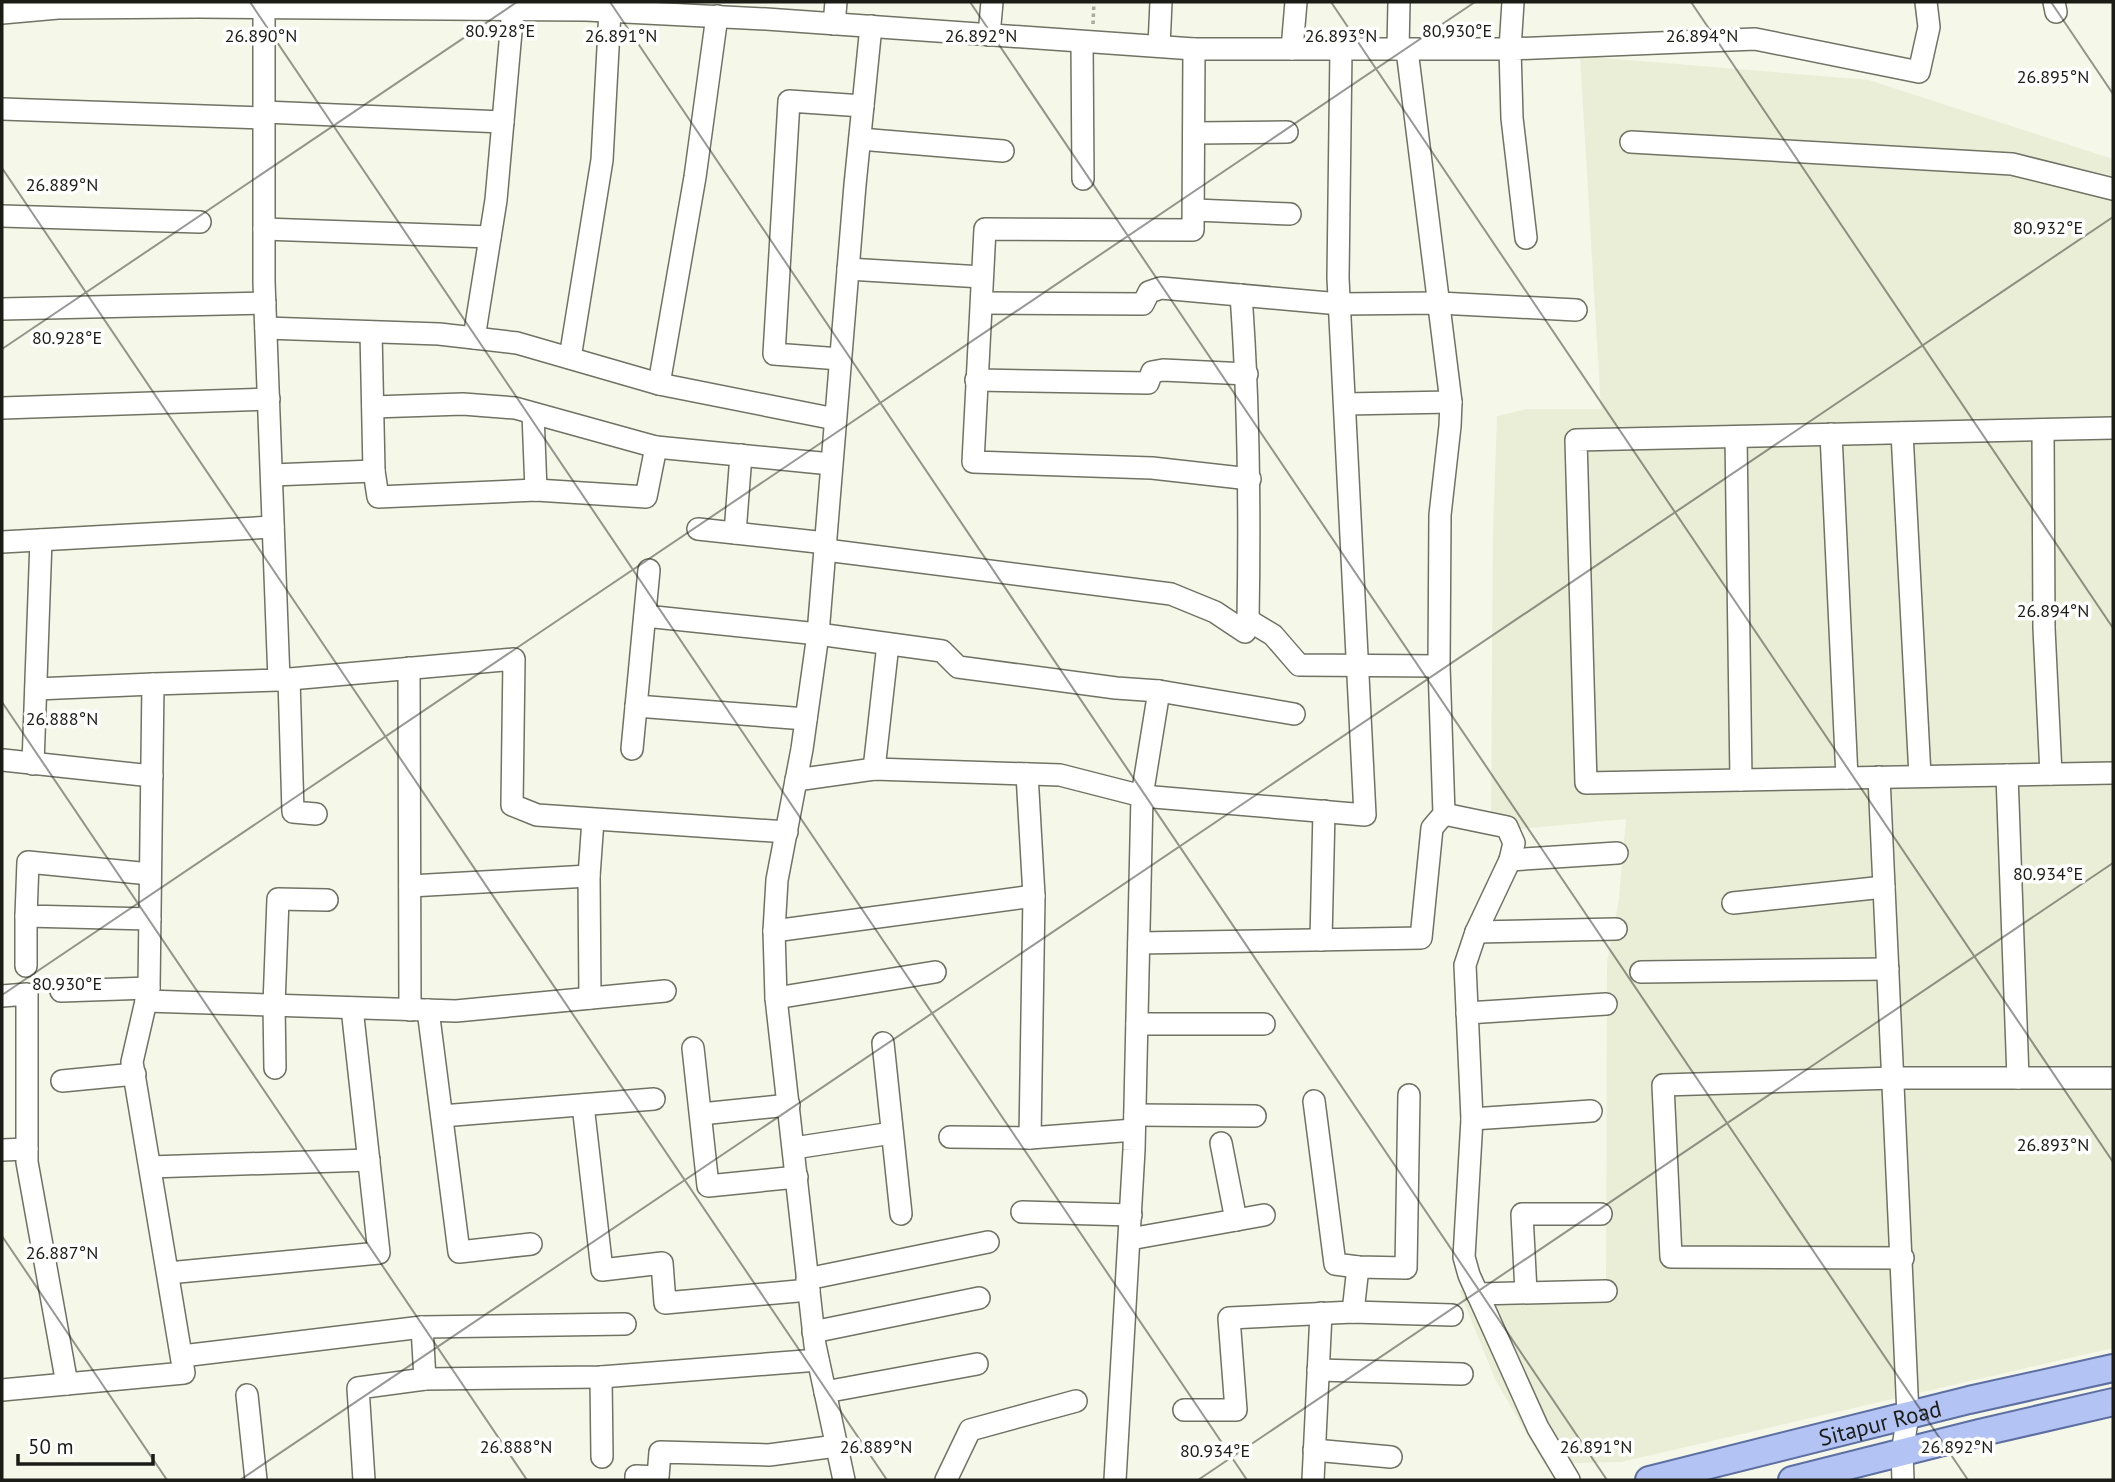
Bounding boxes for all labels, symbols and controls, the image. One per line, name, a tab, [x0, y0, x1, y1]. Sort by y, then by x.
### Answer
text: 80.928°E	[465, 19, 535, 42]
text: 80.930°E	[1422, 19, 1492, 42]
text: 26.890°N	[225, 24, 297, 47]
text: 26.891°N	[585, 24, 657, 47]
text: 26.892°N	[945, 24, 1017, 47]
text: 26.893°N	[1305, 24, 1377, 47]
text: 26.894°N	[1666, 24, 1738, 47]
text: 26.895°N	[2017, 65, 2089, 88]
text: 26.889°N	[26, 173, 98, 196]
text: 80.932°E	[2013, 216, 2083, 239]
text: 80.928°E	[32, 326, 102, 349]
text: 26.894°N	[2017, 599, 2089, 622]
text: 26.888°N	[26, 707, 98, 730]
text: 80.934°E	[2013, 862, 2083, 885]
text: 80.930°E	[32, 972, 102, 995]
text: 26.893°N	[2017, 1133, 2089, 1156]
text: 26.887°N	[26, 1241, 98, 1264]
street label: Sitapur Road	[1816, 1393, 1944, 1452]
scale bar	[18, 1422, 152, 1466]
text: 50 m	[28, 1433, 74, 1460]
text: 26.888°N	[480, 1435, 552, 1458]
text: 26.889°N	[840, 1435, 912, 1458]
text: 26.891°N	[1560, 1435, 1632, 1458]
text: 26.892°N	[1921, 1435, 1993, 1458]
text: 80.934°E	[1180, 1439, 1250, 1462]

